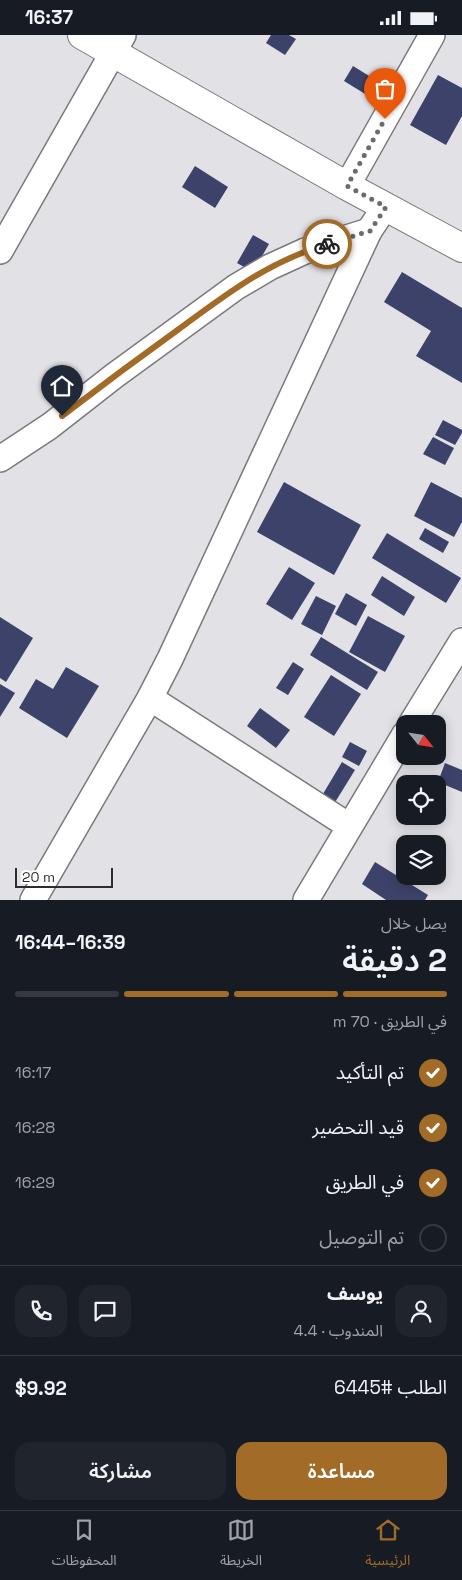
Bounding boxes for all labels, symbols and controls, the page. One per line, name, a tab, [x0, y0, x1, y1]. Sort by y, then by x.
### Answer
text: 16:37	[25, 5, 73, 30]
pin	[364, 68, 406, 119]
icon: bag	[371, 75, 399, 103]
courier	[302, 219, 352, 269]
icon: bike	[313, 230, 341, 258]
pin	[41, 365, 83, 416]
icon: home	[48, 372, 76, 400]
north arrow	[396, 715, 446, 765]
map controls	[396, 715, 446, 885]
button: locate	[396, 775, 446, 825]
button: layers	[396, 835, 446, 885]
scale bar	[15, 865, 112, 888]
text: 20 m	[22, 868, 55, 886]
text: يصل خلال	[381, 913, 447, 934]
text: 16:39–16:44	[15, 930, 126, 955]
text: 2 دقيقة	[342, 940, 447, 980]
text: في الطريق · 70 m	[333, 1011, 447, 1032]
icon: check	[419, 1059, 447, 1087]
text: تم التأكيد	[336, 1060, 404, 1085]
text: 16:17	[15, 1062, 51, 1083]
icon: check	[419, 1114, 447, 1142]
text: قيد التحضير	[312, 1115, 404, 1140]
text: 16:28	[15, 1117, 55, 1138]
icon: check	[419, 1169, 447, 1197]
text: في الطريق	[326, 1170, 404, 1195]
text: 16:29	[15, 1172, 55, 1193]
text: تم التوصيل	[319, 1225, 404, 1250]
text: يوسف	[327, 1281, 383, 1306]
button: phone	[15, 1285, 67, 1337]
button: chat	[79, 1285, 131, 1337]
button: person	[395, 1285, 447, 1337]
text: المندوب · 4.4	[293, 1320, 383, 1341]
text: الطلب #6445	[334, 1375, 447, 1400]
text: $9.92	[15, 1376, 67, 1401]
button: مشاركة	[15, 1442, 226, 1500]
button: مساعدة	[236, 1442, 447, 1500]
tab: المحفوظات	[52, 1516, 117, 1575]
tab: الخريطة	[220, 1516, 262, 1575]
tab: الرئيسية	[365, 1516, 410, 1575]

